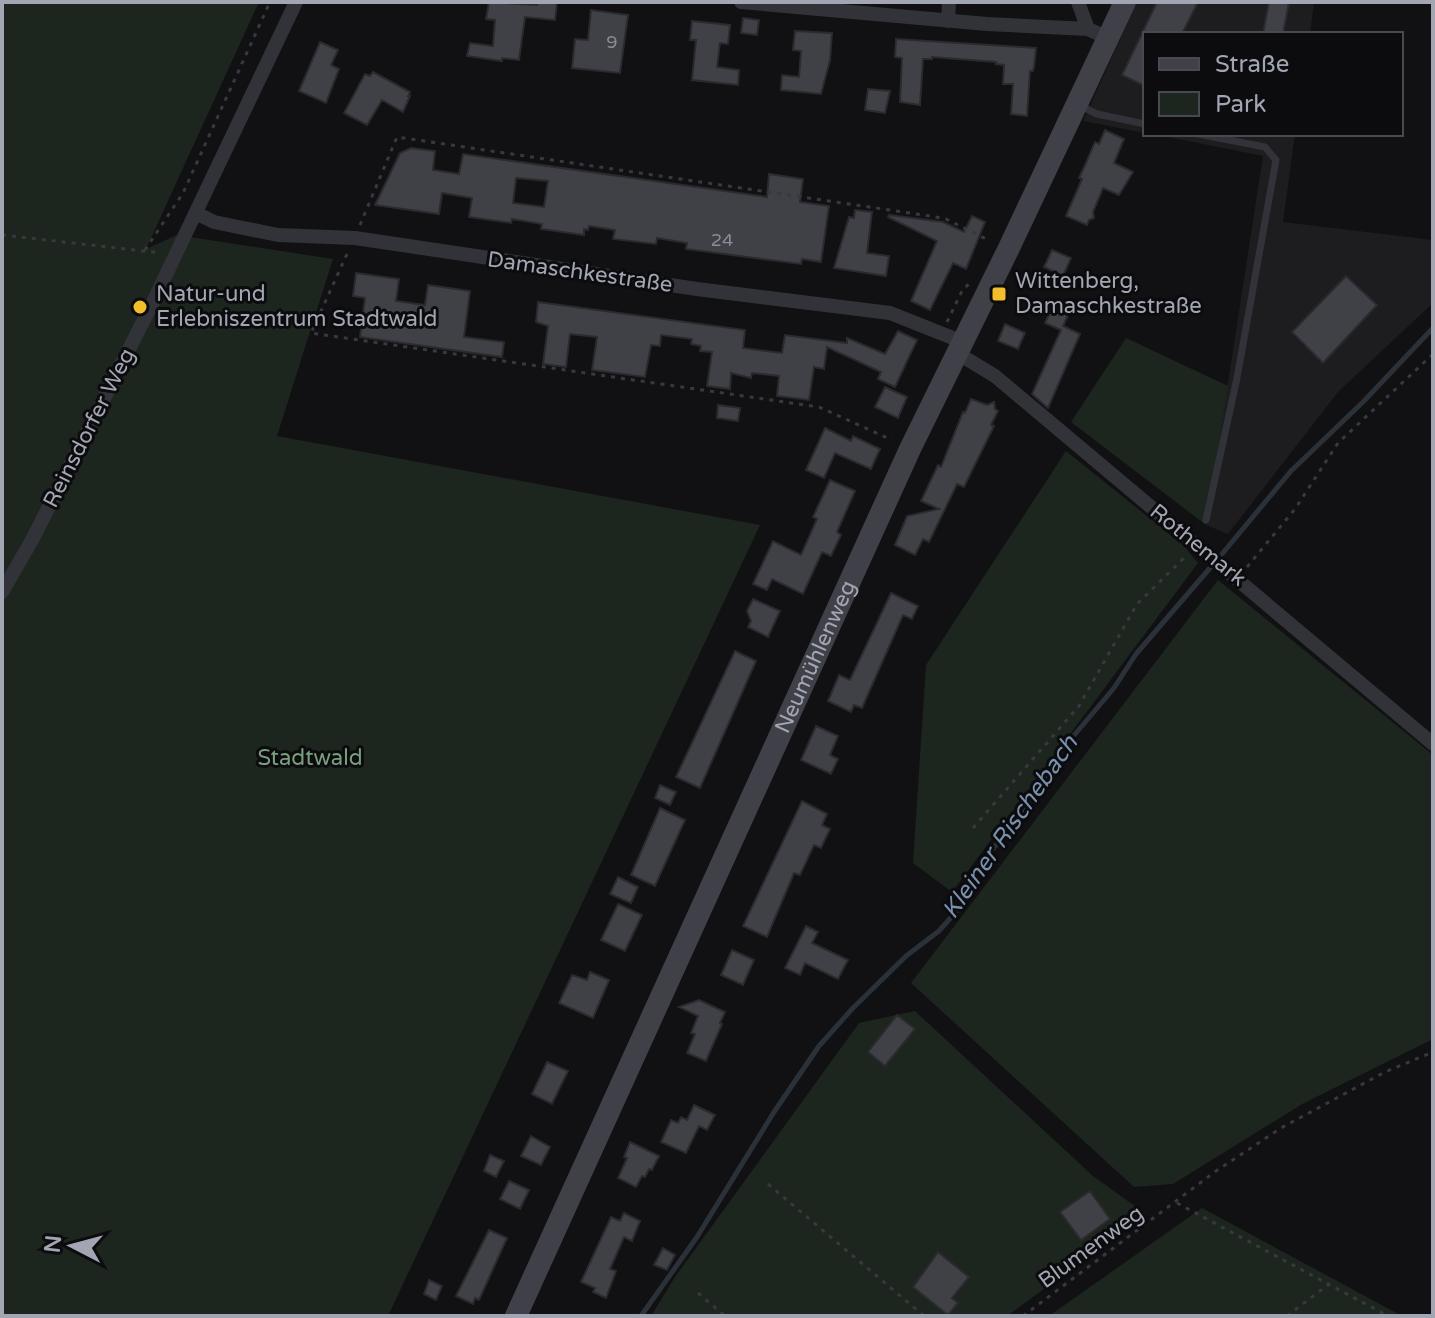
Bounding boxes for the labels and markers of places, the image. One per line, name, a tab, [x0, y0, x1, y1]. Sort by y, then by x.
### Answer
place label: Wittenberg, Damaschkestraße	[1015, 268, 1202, 319]
place label: Natur-und Erlebniszentrum Stadtwald	[156, 281, 437, 332]
marker: Wittenberg, Damaschkestraße	[990, 285, 1008, 303]
marker: Natur-und Erlebniszentrum Stadtwald	[131, 298, 149, 316]

